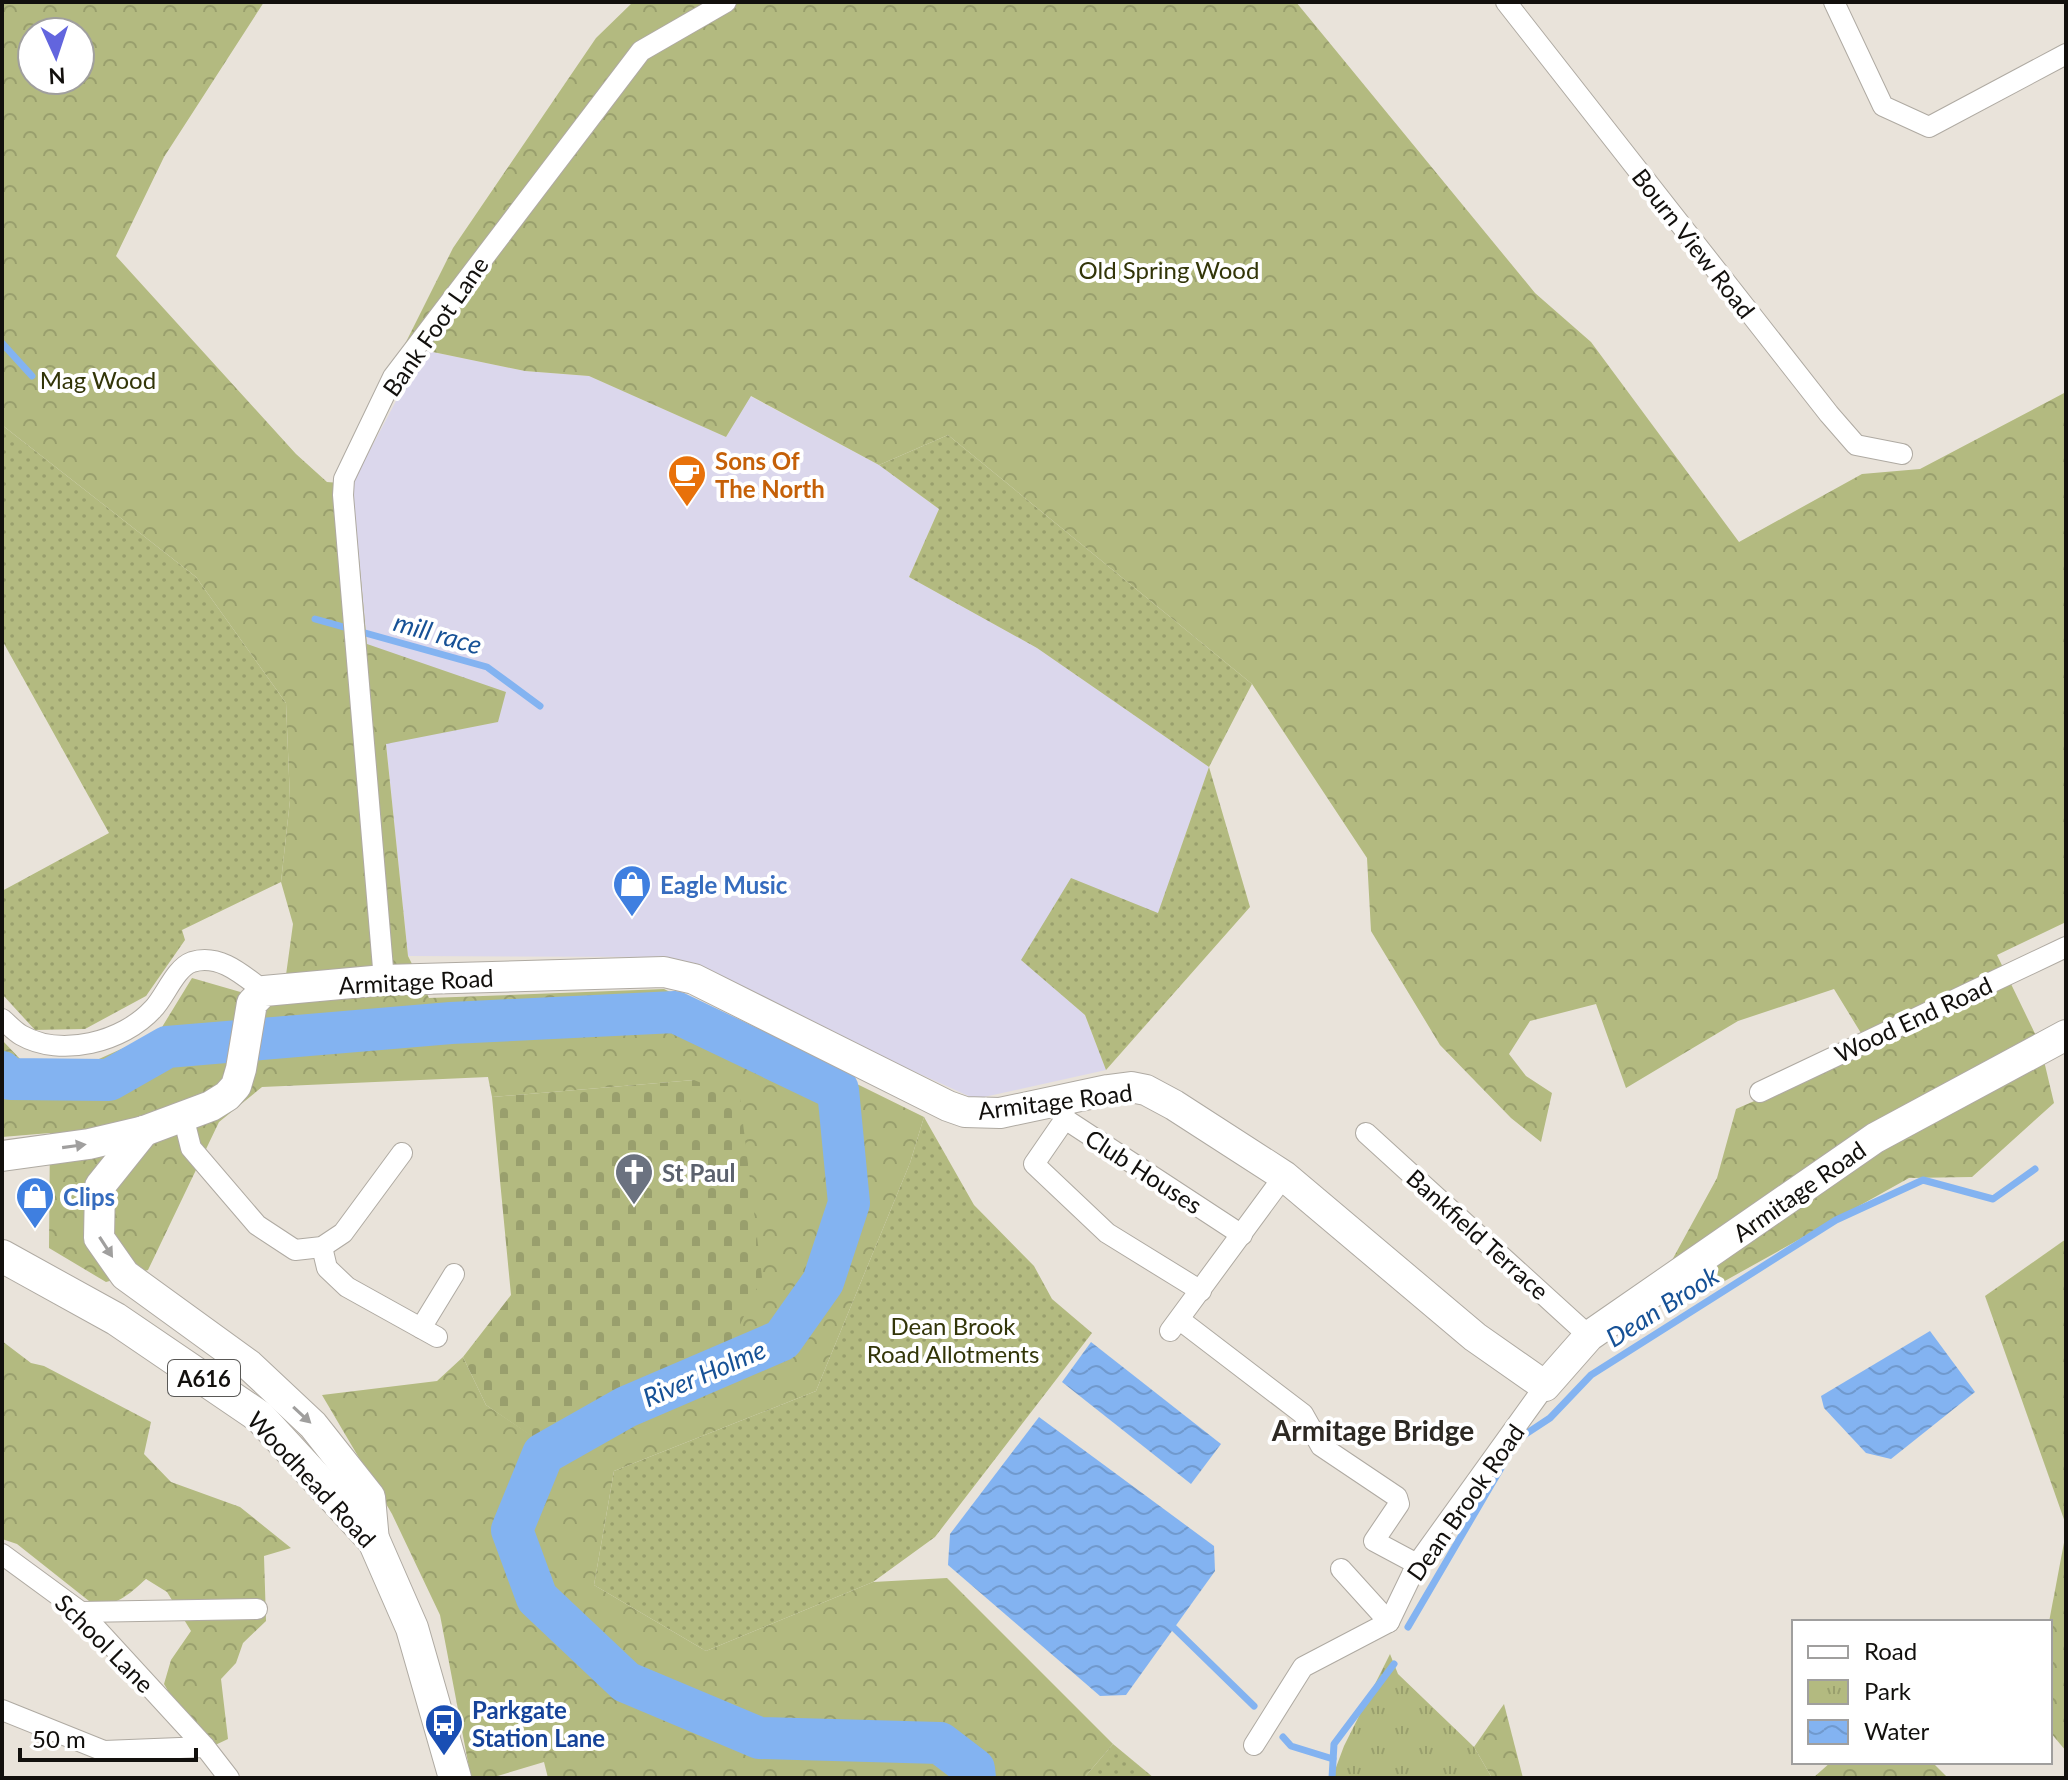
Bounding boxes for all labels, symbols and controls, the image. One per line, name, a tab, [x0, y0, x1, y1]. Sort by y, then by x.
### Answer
north arrow	[16, 16, 96, 96]
text: N	[48, 63, 66, 90]
street label: Bourn View Road	[1627, 162, 1761, 324]
street label: Bank Foot Lane	[376, 251, 494, 401]
park label: Old Spring Wood	[1079, 255, 1259, 284]
park label: Mag Wood	[40, 365, 156, 394]
place label: Sons Of The North	[715, 446, 825, 503]
cafe icon: Sons Of The North	[666, 453, 708, 508]
water label: mill race	[390, 605, 486, 661]
shop icon: Eagle Music	[611, 863, 653, 918]
place label: Eagle Music	[660, 870, 788, 899]
street label: Armitage Road	[338, 962, 494, 1000]
street label: Wood End Road	[1830, 970, 1996, 1068]
street label: Armitage Road	[976, 1077, 1134, 1125]
street label: Club Houses	[1080, 1123, 1208, 1219]
street label: Armitage Road	[1727, 1135, 1871, 1247]
one-way arrow	[61, 1140, 86, 1153]
church icon: St Paul	[613, 1151, 655, 1206]
place label: St Paul	[662, 1158, 736, 1187]
street label: Bankfield Terrace	[1401, 1163, 1555, 1305]
shop icon: Clips	[14, 1175, 56, 1230]
place label: Clips	[63, 1182, 115, 1211]
one-way arrow	[99, 1237, 114, 1258]
water label: Dean Brook	[1600, 1258, 1725, 1353]
park label: Dean Brook Road Allotments	[867, 1311, 1039, 1368]
water label: River Holme	[638, 1333, 770, 1413]
road number: A616	[168, 1360, 240, 1396]
street label: Woodhead Road	[242, 1405, 382, 1553]
one-way arrow	[293, 1406, 312, 1424]
district label: Armitage Bridge	[1271, 1413, 1474, 1447]
street label: Dean Brook Road	[1400, 1418, 1530, 1586]
street label: School Lane	[50, 1588, 160, 1698]
legend	[1792, 1620, 2052, 1764]
text: Road	[1864, 1636, 1917, 1665]
text: Park	[1864, 1676, 1912, 1705]
place label: Parkgate Station Lane	[472, 1695, 605, 1752]
bus stop icon: Parkgate Station Lane	[423, 1702, 465, 1757]
scale bar	[20, 1712, 196, 1762]
text: Water	[1864, 1716, 1929, 1745]
text: 50 m	[32, 1724, 86, 1753]

